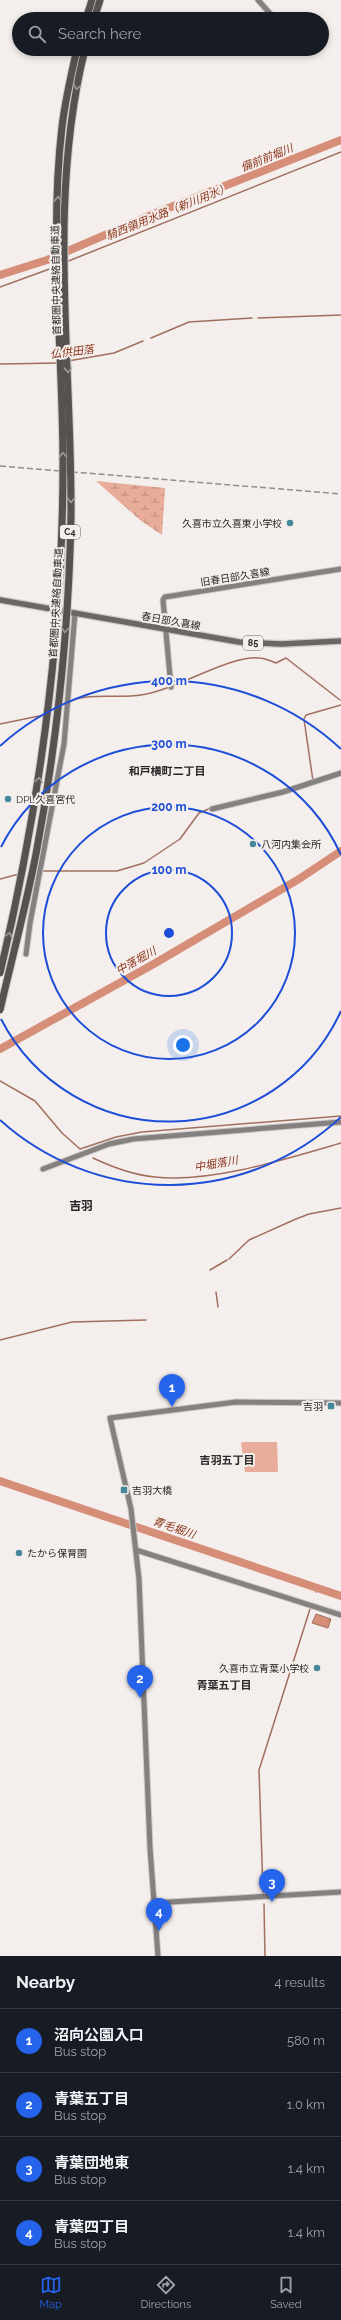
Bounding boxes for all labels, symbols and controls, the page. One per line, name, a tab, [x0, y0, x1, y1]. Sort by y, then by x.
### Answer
search box	[12, 12, 329, 56]
icon: search	[26, 23, 48, 45]
text: Search here	[58, 25, 141, 43]
one-way arrow	[73, 84, 81, 90]
water label: 備前前堀川	[239, 141, 296, 174]
water label: 騎西領用水路（新川用水）	[104, 181, 232, 243]
one-way arrow	[54, 196, 62, 202]
street label: 首都圏中央連絡自動車道	[50, 225, 62, 335]
water label: 仏供田落	[49, 343, 97, 361]
one-way arrow	[63, 367, 72, 373]
one-way arrow	[59, 452, 67, 458]
one-way arrow	[67, 497, 75, 503]
place label: 久喜市立久喜東小学校	[182, 518, 282, 529]
marker: 久喜市立久喜東小学校	[285, 518, 295, 528]
road number: C4	[60, 525, 80, 539]
street label: 首都圏中央連絡自動車道	[48, 548, 64, 658]
street label: 旧春日部久喜線	[200, 566, 270, 588]
street label: 春日部久喜線	[141, 610, 201, 632]
one-way arrow	[61, 627, 70, 633]
road number: 85	[243, 636, 263, 650]
text: 400 m	[151, 674, 187, 688]
text: 300 m	[151, 737, 187, 751]
district label: 和戸横町二丁目	[129, 765, 206, 778]
one-way arrow	[34, 777, 43, 783]
marker: DPL久喜宮代	[3, 794, 13, 804]
place label: DPL久喜宮代	[16, 794, 75, 805]
text: 200 m	[151, 800, 187, 814]
marker: 八河内集会所	[248, 839, 258, 849]
place label: 八河内集会所	[261, 839, 321, 850]
text: 100 m	[152, 863, 186, 877]
centre of rings	[162, 926, 176, 940]
one-way arrow	[4, 932, 13, 939]
water label: 中落堀川	[114, 944, 159, 977]
your location	[173, 1035, 193, 1055]
water label: 中堀落川	[193, 1154, 240, 1174]
district label: 吉羽	[69, 1199, 93, 1213]
pin: 1	[159, 1374, 185, 1407]
place label: 吉羽	[303, 1401, 323, 1412]
marker: 吉羽	[326, 1401, 336, 1411]
district label: 吉羽五丁目	[200, 1454, 255, 1467]
marker: 吉羽大橋	[119, 1485, 129, 1495]
place label: 吉羽大橋	[132, 1485, 172, 1496]
water label: 青毛堀川	[151, 1515, 198, 1542]
marker: たから保育園	[14, 1548, 24, 1558]
place label: たから保育園	[27, 1548, 87, 1559]
place label: 久喜市立青葉小学校	[219, 1663, 309, 1674]
marker: 久喜市立青葉小学校	[312, 1663, 322, 1673]
pin: 2	[127, 1665, 153, 1698]
district label: 青葉五丁目	[197, 1679, 252, 1692]
pin: 3	[259, 1869, 285, 1902]
pin: 4	[146, 1898, 172, 1931]
text: Nearby	[16, 1972, 75, 1992]
text: 4 results	[274, 1975, 325, 1990]
text: 沼向公園入口	[54, 2026, 144, 2044]
text: 1	[26, 2033, 32, 2048]
text: 580 m	[287, 2033, 325, 2048]
text: Bus stop	[54, 2044, 106, 2059]
text: 青葉五丁目	[54, 2090, 129, 2108]
text: 2	[25, 2097, 33, 2112]
text: 1.0 km	[287, 2097, 325, 2112]
text: Bus stop	[54, 2108, 106, 2123]
text: 青葉団地東	[54, 2154, 129, 2172]
text: 3	[25, 2161, 33, 2176]
text: 1.4 km	[288, 2161, 325, 2176]
text: Bus stop	[54, 2172, 106, 2187]
text: 青葉四丁目	[54, 2218, 129, 2236]
text: 4	[25, 2225, 33, 2240]
text: 1.4 km	[288, 2225, 325, 2240]
text: Bus stop	[54, 2236, 106, 2251]
tab: Map	[39, 2274, 62, 2311]
tab: Directions	[141, 2274, 191, 2311]
tab: Saved	[270, 2274, 302, 2311]

